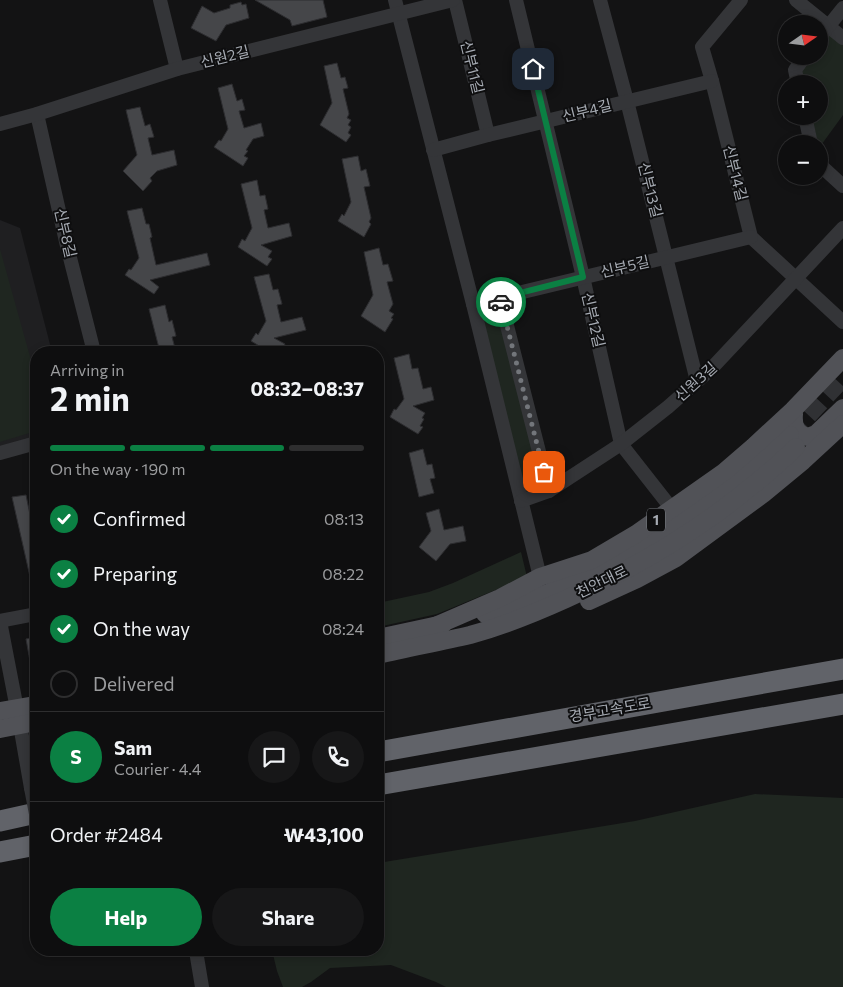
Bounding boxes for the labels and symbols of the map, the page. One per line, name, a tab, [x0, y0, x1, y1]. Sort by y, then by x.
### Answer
north arrow	[778, 15, 828, 65]
street label: 신부11길	[458, 38, 488, 95]
street label: 신원2길	[198, 41, 251, 71]
pin	[512, 48, 554, 90]
street label: 신부4길	[560, 95, 613, 125]
street label: 신부14길	[720, 143, 752, 203]
street label: 신부13길	[635, 160, 667, 219]
street label: 신부8길	[52, 206, 80, 259]
street label: 신부5길	[598, 252, 651, 280]
courier	[476, 277, 526, 327]
street label: 신부12길	[579, 290, 609, 349]
street label: 신원3길	[671, 358, 720, 405]
pin	[523, 451, 565, 493]
road number: 1	[647, 508, 665, 532]
street label: 천안대로	[573, 561, 630, 601]
street label: 경부고속도로	[567, 693, 652, 725]

